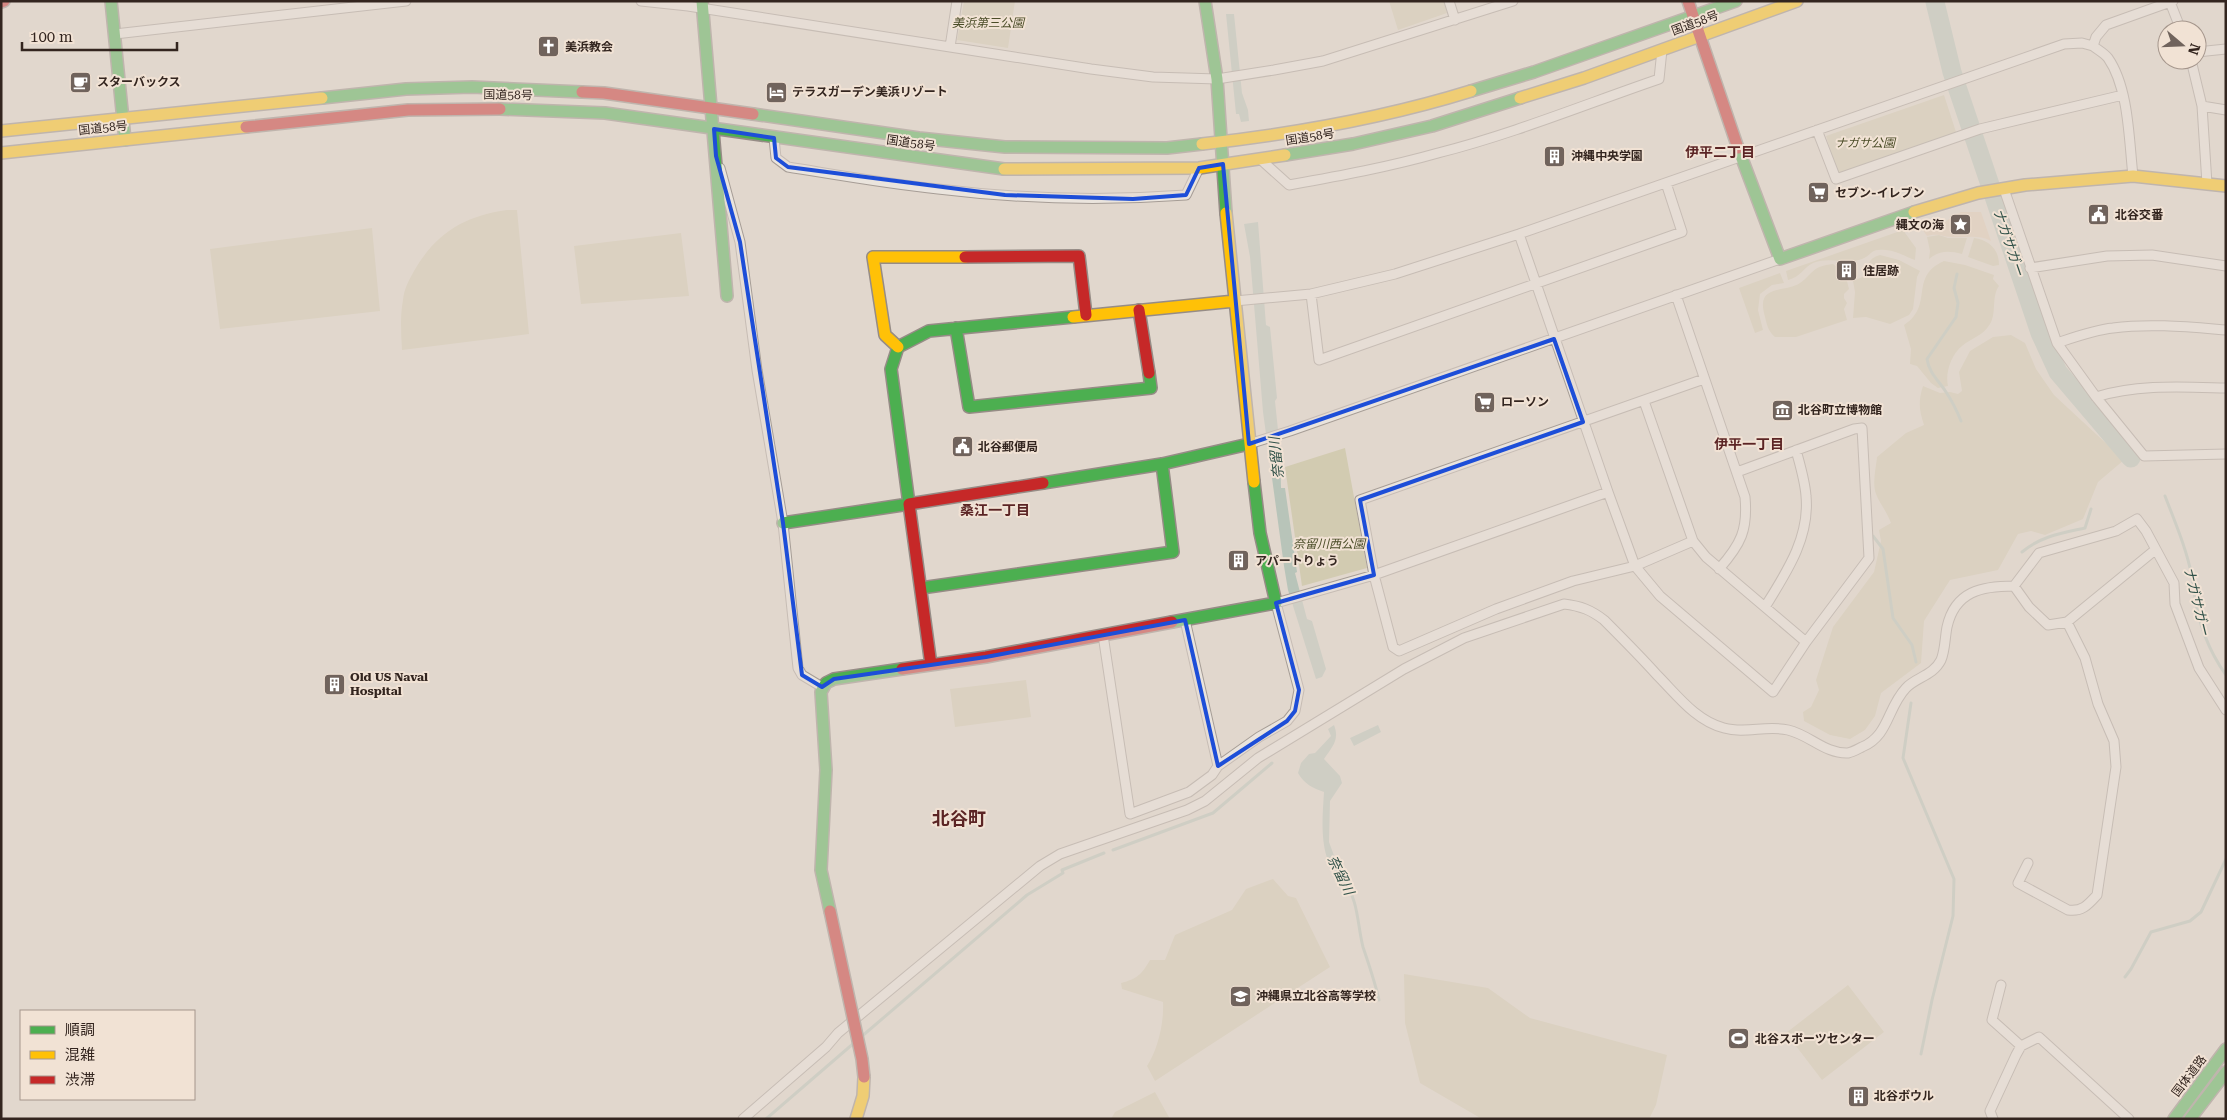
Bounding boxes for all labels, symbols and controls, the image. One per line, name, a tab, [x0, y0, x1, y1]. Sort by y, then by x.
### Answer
street label: 国道58号	[1669, 8, 1721, 38]
park label: 美浜第三公園	[952, 16, 1026, 30]
scale bar	[22, 20, 178, 52]
north arrow	[2157, 20, 2207, 70]
text: 100 m	[30, 28, 73, 46]
church icon: 美浜教会	[537, 35, 561, 59]
place label: 美浜教会	[565, 40, 613, 54]
text: N	[2185, 42, 2204, 57]
cafe icon: スターバックス	[69, 70, 93, 94]
place label: スターバックス	[97, 75, 181, 89]
hotel icon: テラスガーデン美浜リゾート	[764, 80, 788, 104]
place label: テラスガーデン美浜リゾート	[792, 85, 948, 99]
street label: 国道58号	[483, 88, 533, 102]
street label: 国道58号	[78, 118, 128, 138]
street label: 国道58号	[1284, 126, 1336, 148]
street label: 国道58号	[886, 133, 936, 153]
park label: ナガサ公園	[1835, 136, 1897, 150]
building icon: 沖縄中央学園	[1543, 144, 1567, 168]
district label: 伊平二丁目	[1685, 144, 1755, 160]
place label: 沖縄中央学園	[1571, 149, 1643, 163]
supermarket icon: セブン-イレブン	[1807, 181, 1831, 205]
place label: セブン-イレブン	[1835, 186, 1925, 200]
public building icon: 北谷交番	[2087, 203, 2111, 227]
water label: ナガサガー	[1990, 206, 2028, 279]
place label: 北谷交番	[2115, 208, 2164, 222]
place icon: 縄文の海	[1948, 213, 1972, 237]
place label: 縄文の海	[1896, 218, 1944, 232]
building icon: 住居跡	[1835, 259, 1859, 283]
place label: 住居跡	[1863, 264, 1899, 278]
supermarket icon: ローソン	[1473, 390, 1497, 414]
place label: ローソン	[1501, 395, 1549, 409]
museum icon: 北谷町立博物館	[1770, 398, 1794, 422]
place label: 北谷町立博物館	[1798, 403, 1882, 417]
water label: 奈留川	[1266, 434, 1286, 480]
public building icon: 北谷郵便局	[950, 435, 974, 459]
district label: 伊平一丁目	[1714, 436, 1784, 452]
place label: 北谷郵便局	[978, 440, 1038, 454]
district label: 桑江一丁目	[960, 502, 1030, 518]
park label: 奈留川西公園	[1293, 537, 1367, 551]
building icon: アパートりょう	[1227, 549, 1251, 573]
place label: アパートりょう	[1255, 554, 1339, 568]
water label: ナガサガー	[2181, 565, 2213, 638]
place label: Old US Naval Hospital	[350, 670, 428, 698]
building icon: Old US Naval Hospital	[322, 672, 346, 696]
district label: 北谷町	[932, 808, 986, 829]
water label: 奈留川	[1325, 853, 1358, 899]
school or university icon: 沖縄県立北谷高等学校	[1228, 984, 1252, 1008]
place label: 沖縄県立北谷高等学校	[1256, 989, 1376, 1003]
legend	[20, 1010, 195, 1100]
text: 順調	[65, 1021, 95, 1039]
sports icon: 北谷スポーツセンター	[1727, 1027, 1751, 1051]
place label: 北谷スポーツセンター	[1755, 1032, 1875, 1046]
text: 混雑	[65, 1046, 95, 1064]
street label: 国体道路	[2169, 1053, 2209, 1099]
text: 渋滞	[65, 1071, 95, 1089]
building icon: 北谷ボウル	[1846, 1084, 1870, 1108]
place label: 北谷ボウル	[1874, 1089, 1934, 1103]

